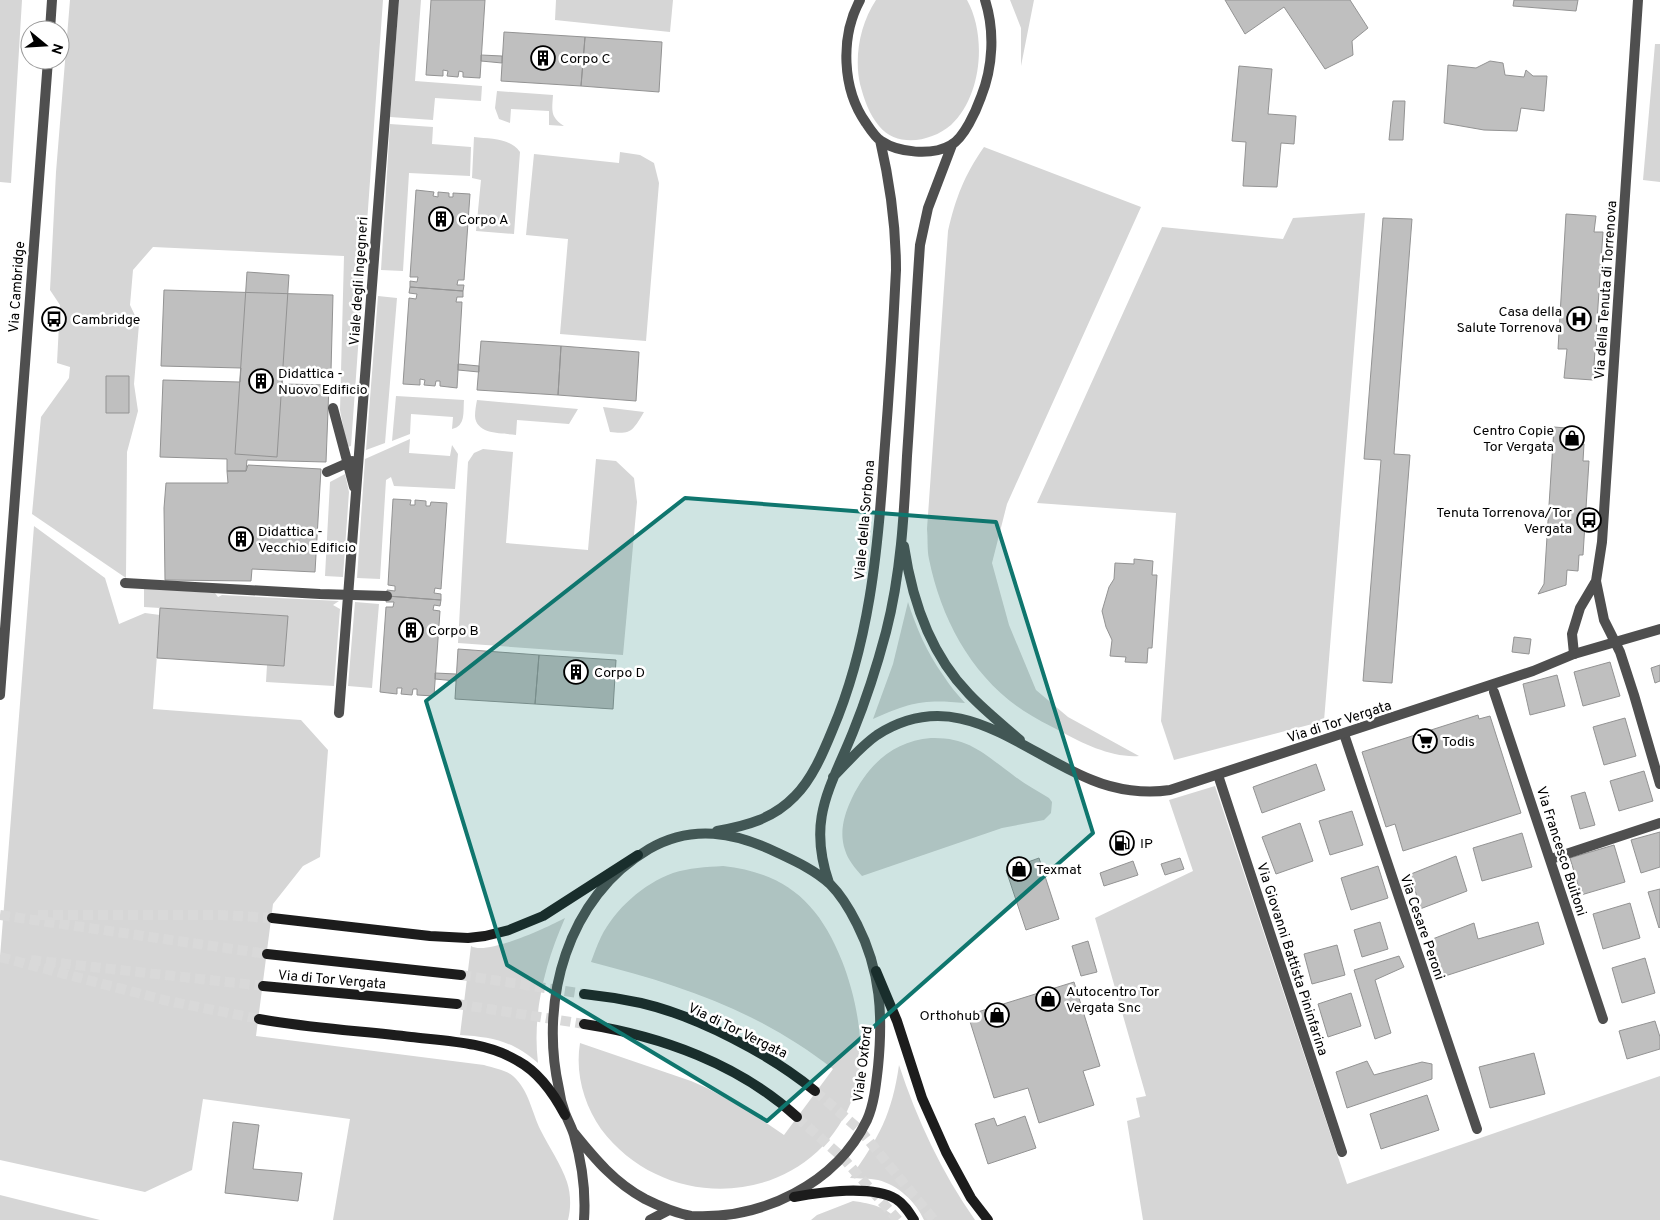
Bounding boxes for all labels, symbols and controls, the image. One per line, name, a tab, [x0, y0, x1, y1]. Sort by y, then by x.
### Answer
north arrow	[20, 20, 70, 70]
text: N	[46, 41, 66, 56]
building icon: Corpo C	[530, 45, 556, 71]
place label: Corpo C	[560, 51, 611, 68]
street label: Via della Tenuta di Torrenova	[1592, 200, 1621, 380]
building icon: Corpo A	[428, 206, 454, 232]
place label: Corpo A	[458, 212, 508, 229]
street label: Viale degli Ingegneri	[347, 216, 372, 346]
street label: Via Cambridge	[6, 241, 29, 333]
place label: Casa della Salute Torrenova	[1456, 304, 1562, 337]
bus stop icon: Cambridge	[41, 306, 67, 332]
hospital icon: Casa della Salute Torrenova	[1566, 306, 1592, 332]
place label: Cambridge	[72, 312, 140, 329]
place label: Didattica - Nuovo Edificio	[278, 366, 368, 399]
building icon: Didattica - Nuovo Edificio	[248, 368, 274, 394]
place label: Centro Copie Tor Vergata	[1473, 423, 1554, 456]
shop icon: Centro Copie Tor Vergata	[1559, 425, 1585, 451]
street label: Viale della Sorbona	[852, 459, 879, 581]
place label: Tenuta Torrenova/Tor Vergata	[1436, 505, 1573, 538]
bus stop icon: Tenuta Torrenova/Tor Vergata	[1576, 507, 1602, 533]
place label: Didattica - Vecchio Edificio	[258, 524, 356, 557]
building icon: Didattica - Vecchio Edificio	[228, 526, 254, 552]
building icon: Corpo B	[398, 617, 424, 643]
place label: Corpo B	[428, 623, 479, 640]
building icon: Corpo D	[563, 659, 589, 685]
place label: Corpo D	[594, 665, 645, 682]
street label: Via di Tor Vergata	[1285, 698, 1394, 747]
supermarket icon: Todis	[1412, 728, 1438, 754]
place label: Todis	[1442, 734, 1475, 751]
street label: Via Francesco Buitoni	[1532, 785, 1590, 918]
fuel station icon: IP	[1109, 830, 1135, 856]
place label: IP	[1140, 836, 1153, 853]
shop icon: Texmat	[1006, 856, 1032, 882]
street label: Via Giovanni Battista Pininfarina	[1252, 861, 1331, 1058]
place label: Texmat	[1036, 862, 1082, 879]
street label: Via Cesare Peroni	[1396, 872, 1448, 983]
street label: Via di Tor Vergata	[277, 967, 387, 994]
place label: Autocentro Tor Vergata Snc	[1066, 984, 1160, 1017]
shop icon: Autocentro Tor Vergata Snc	[1035, 986, 1061, 1012]
street label: Via di Tor Vergata	[685, 1000, 790, 1063]
shop icon: Orthohub	[984, 1002, 1010, 1028]
place label: Orthohub	[920, 1008, 980, 1025]
street label: Viale Oxford	[850, 1025, 877, 1103]

